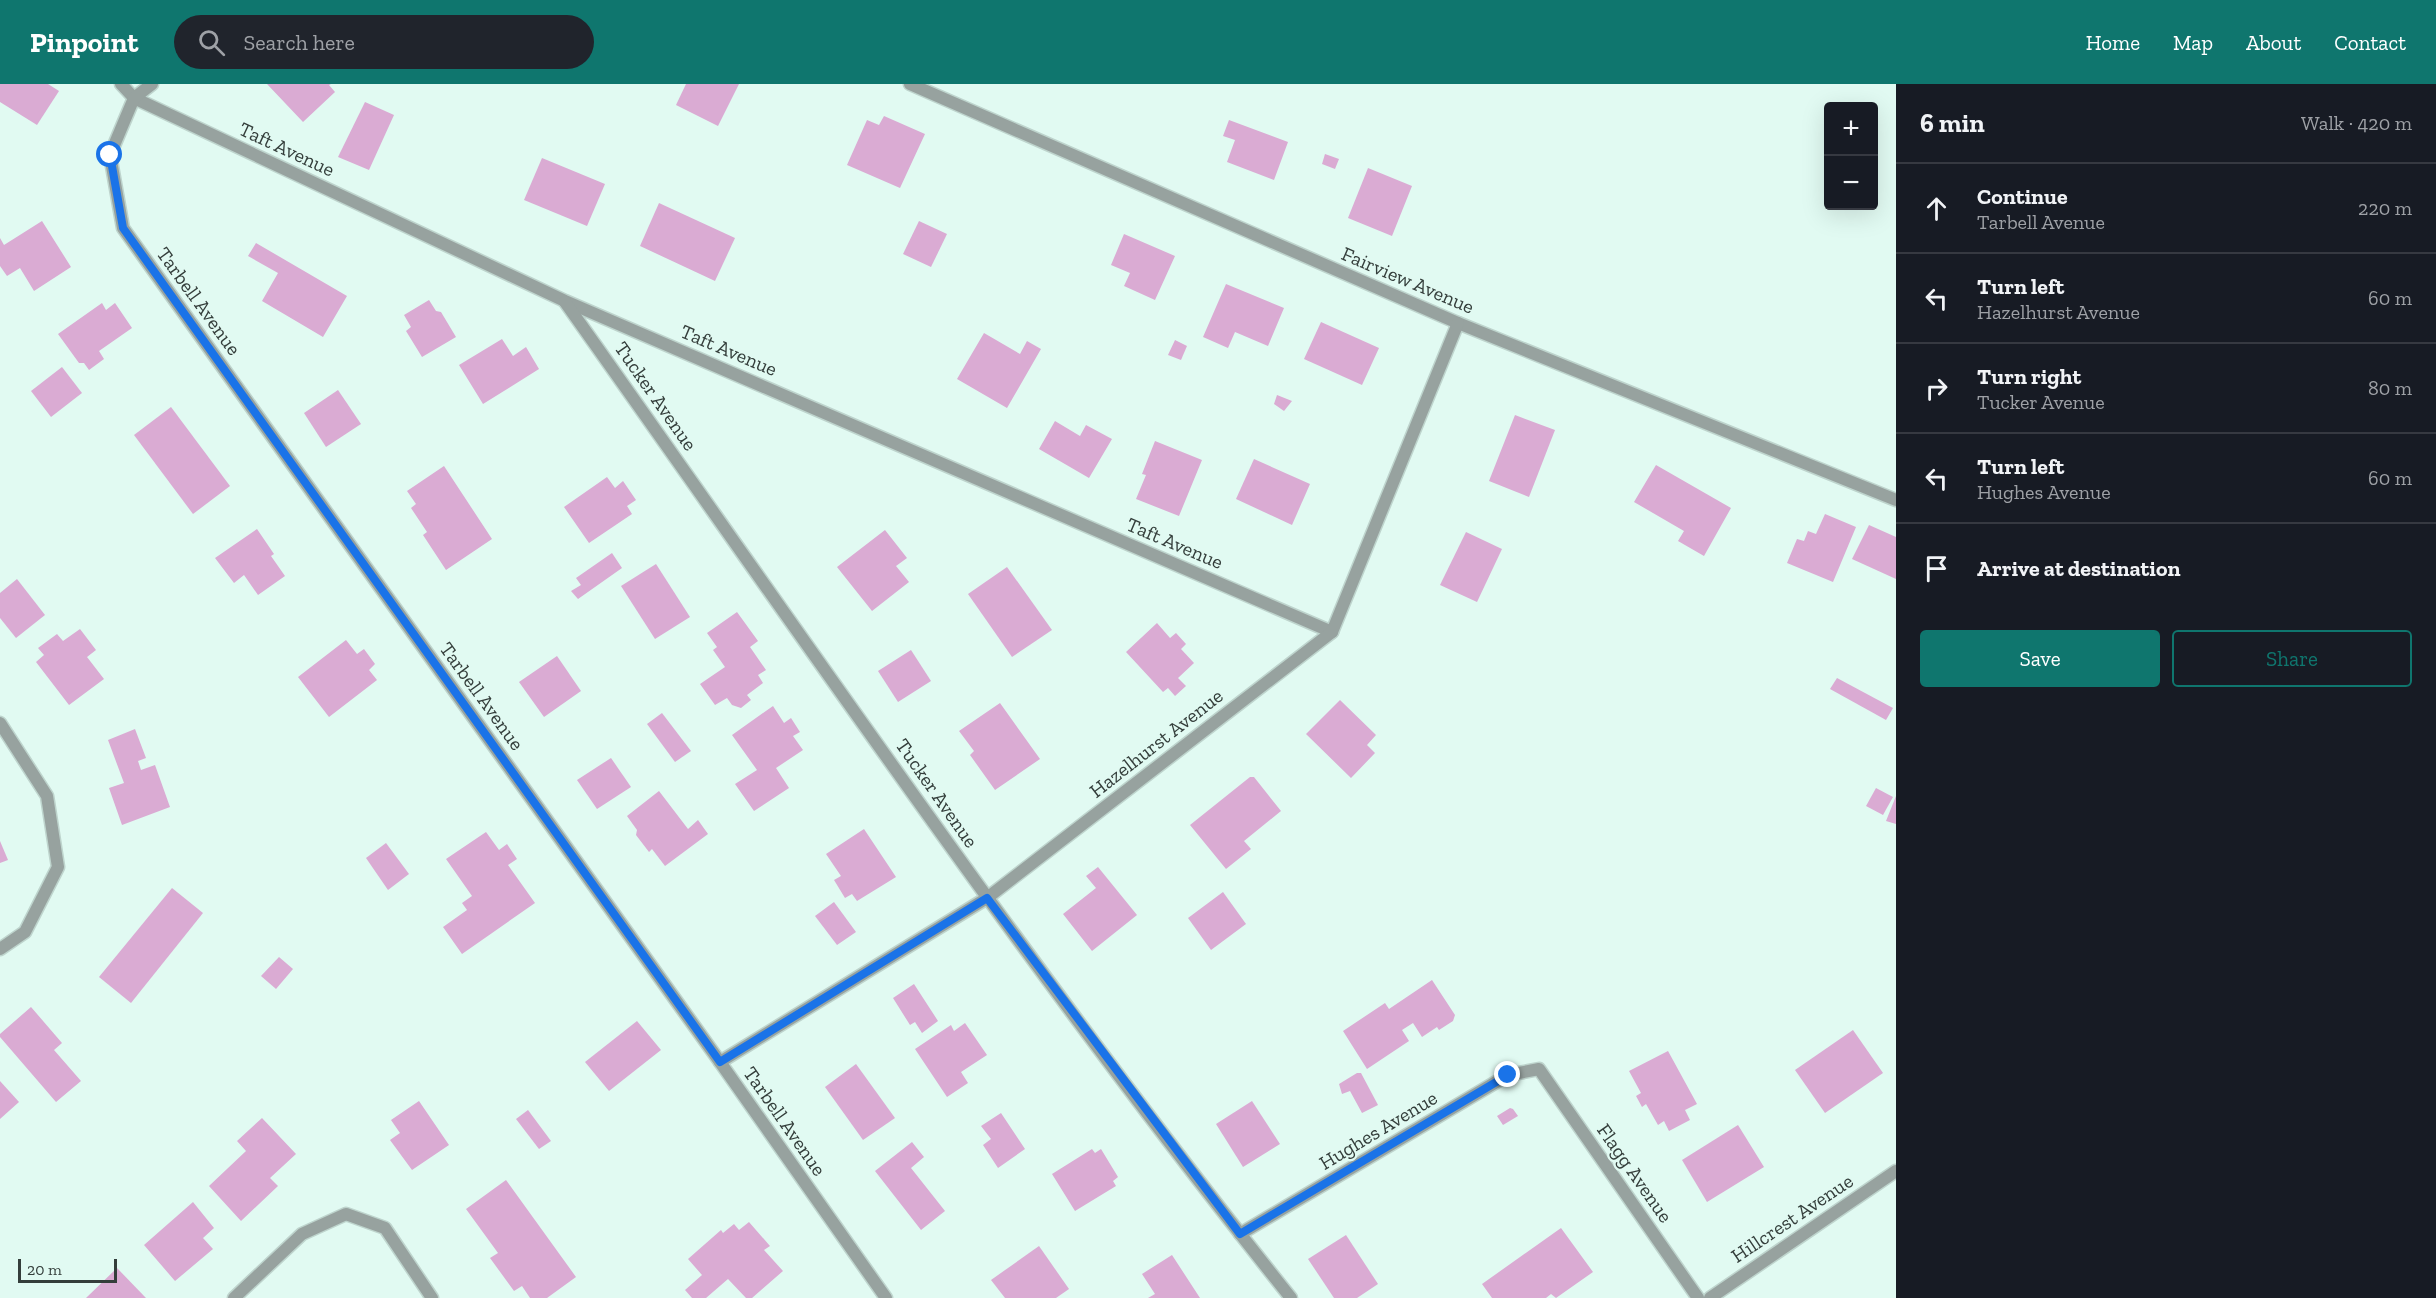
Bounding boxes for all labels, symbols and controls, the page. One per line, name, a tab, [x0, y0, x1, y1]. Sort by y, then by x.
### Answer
search box	[174, 15, 594, 69]
text: Pinpoint	[30, 26, 138, 59]
icon: search	[195, 26, 228, 59]
text: Search here	[243, 29, 355, 56]
text: Home	[2086, 30, 2140, 55]
text: Map	[2173, 30, 2213, 55]
text: About	[2246, 30, 2301, 55]
text: Contact	[2334, 30, 2406, 55]
map controls	[1824, 102, 1878, 210]
button: +	[1824, 102, 1878, 156]
text: 6 min	[1920, 107, 1985, 139]
text: Walk · 420 m	[2301, 111, 2412, 135]
street label: Taft Avenue	[235, 116, 339, 182]
route start	[96, 141, 122, 167]
button: −	[1824, 156, 1878, 210]
text: Continue	[1977, 183, 2068, 210]
icon: ahead	[1920, 192, 1953, 225]
text: 220 m	[2358, 196, 2412, 220]
text: Tarbell Avenue	[1977, 210, 2105, 234]
street label: Fairview Avenue	[1338, 241, 1478, 319]
street label: Tarbell Avenue	[152, 242, 246, 360]
text: Turn left	[1977, 273, 2064, 300]
icon: left	[1920, 282, 1953, 315]
text: 60 m	[2368, 286, 2412, 310]
text: Hazelhurst Avenue	[1977, 300, 2140, 324]
street label: Taft Avenue	[677, 319, 781, 381]
street label: Tucker Avenue	[610, 337, 702, 455]
text: Turn right	[1977, 363, 2081, 390]
icon: right	[1920, 372, 1953, 405]
text: 80 m	[2368, 376, 2412, 400]
text: Tucker Avenue	[1977, 390, 2105, 414]
text: Turn left	[1977, 453, 2064, 480]
icon: left	[1920, 462, 1953, 495]
text: 60 m	[2368, 466, 2412, 490]
text: Hughes Avenue	[1977, 480, 2111, 504]
street label: Taft Avenue	[1123, 512, 1227, 574]
icon: arrive	[1920, 552, 1953, 585]
text: Arrive at destination	[1977, 555, 2180, 582]
button: Save	[1920, 630, 2160, 687]
button: Share	[2172, 630, 2412, 687]
street label: Tarbell Avenue	[435, 637, 529, 755]
street label: Hazelhurst Avenue	[1084, 683, 1228, 803]
street label: Tucker Avenue	[891, 734, 983, 852]
route end	[1494, 1061, 1520, 1087]
street label: Tarbell Avenue	[738, 1062, 832, 1180]
street label: Hughes Avenue	[1315, 1085, 1441, 1175]
street label: Flagg Avenue	[1592, 1119, 1678, 1227]
street label: Hillcrest Avenue	[1726, 1168, 1858, 1268]
scale bar	[18, 1256, 117, 1284]
text: 20 m	[27, 1260, 62, 1279]

